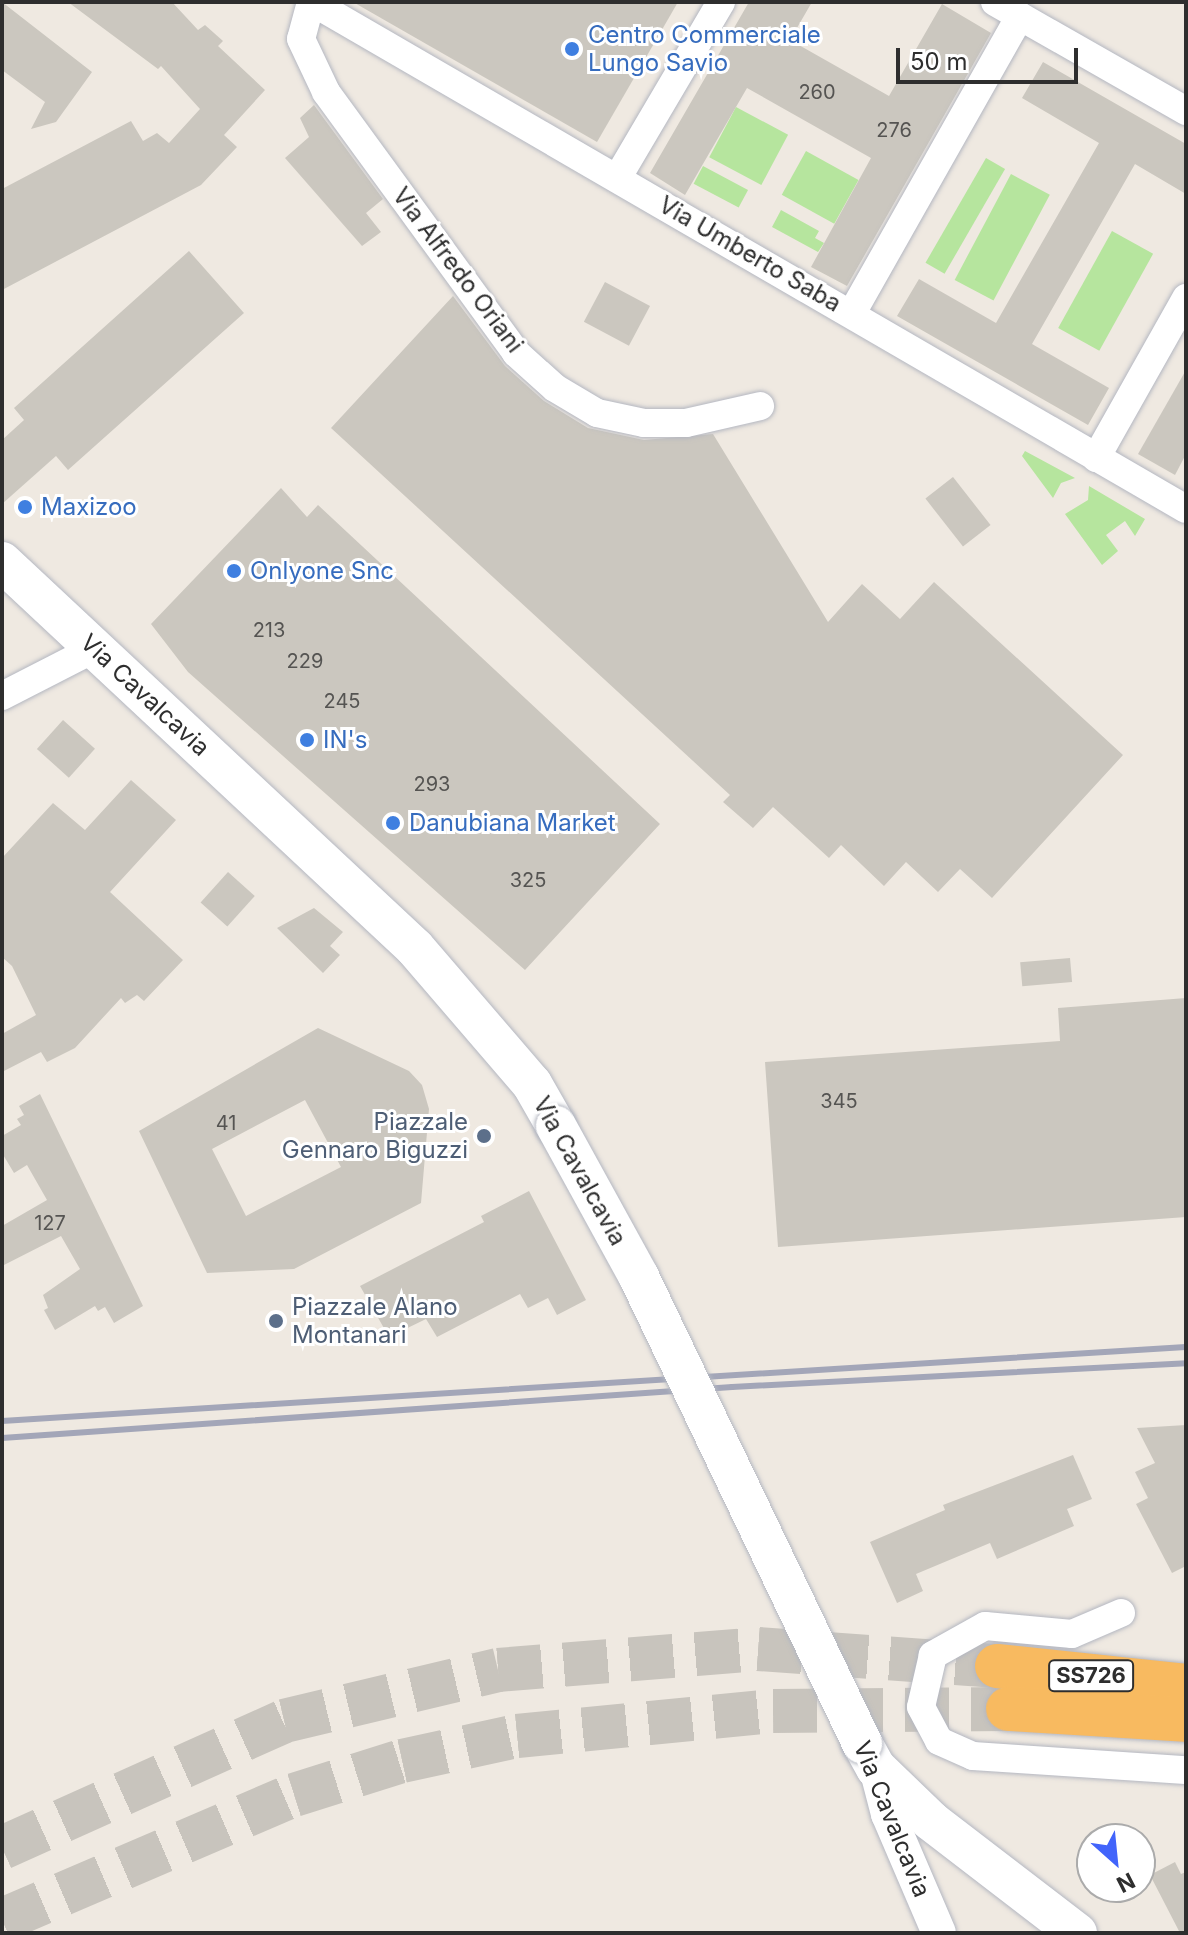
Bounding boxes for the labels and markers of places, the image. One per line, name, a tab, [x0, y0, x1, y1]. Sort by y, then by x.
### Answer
place label: Centro Commerciale Lungo Savio	[588, 21, 821, 77]
marker: Centro Commerciale Lungo Savio	[563, 40, 581, 58]
place label: Maxizoo	[41, 493, 137, 521]
marker: Maxizoo	[16, 498, 34, 516]
place label: Onlyone Snc	[250, 557, 394, 585]
marker: Onlyone Snc	[225, 562, 243, 580]
place label: IN's	[323, 726, 367, 754]
marker: IN's	[298, 731, 316, 749]
place label: Danubiana Market	[409, 809, 616, 837]
marker: Danubiana Market	[384, 814, 402, 832]
place label: Piazzale Gennaro Biguzzi	[282, 1108, 468, 1164]
marker: Piazzale Gennaro Biguzzi	[475, 1127, 493, 1145]
place label: Piazzale Alano Montanari	[292, 1293, 458, 1349]
marker: Piazzale Alano Montanari	[267, 1312, 285, 1330]

